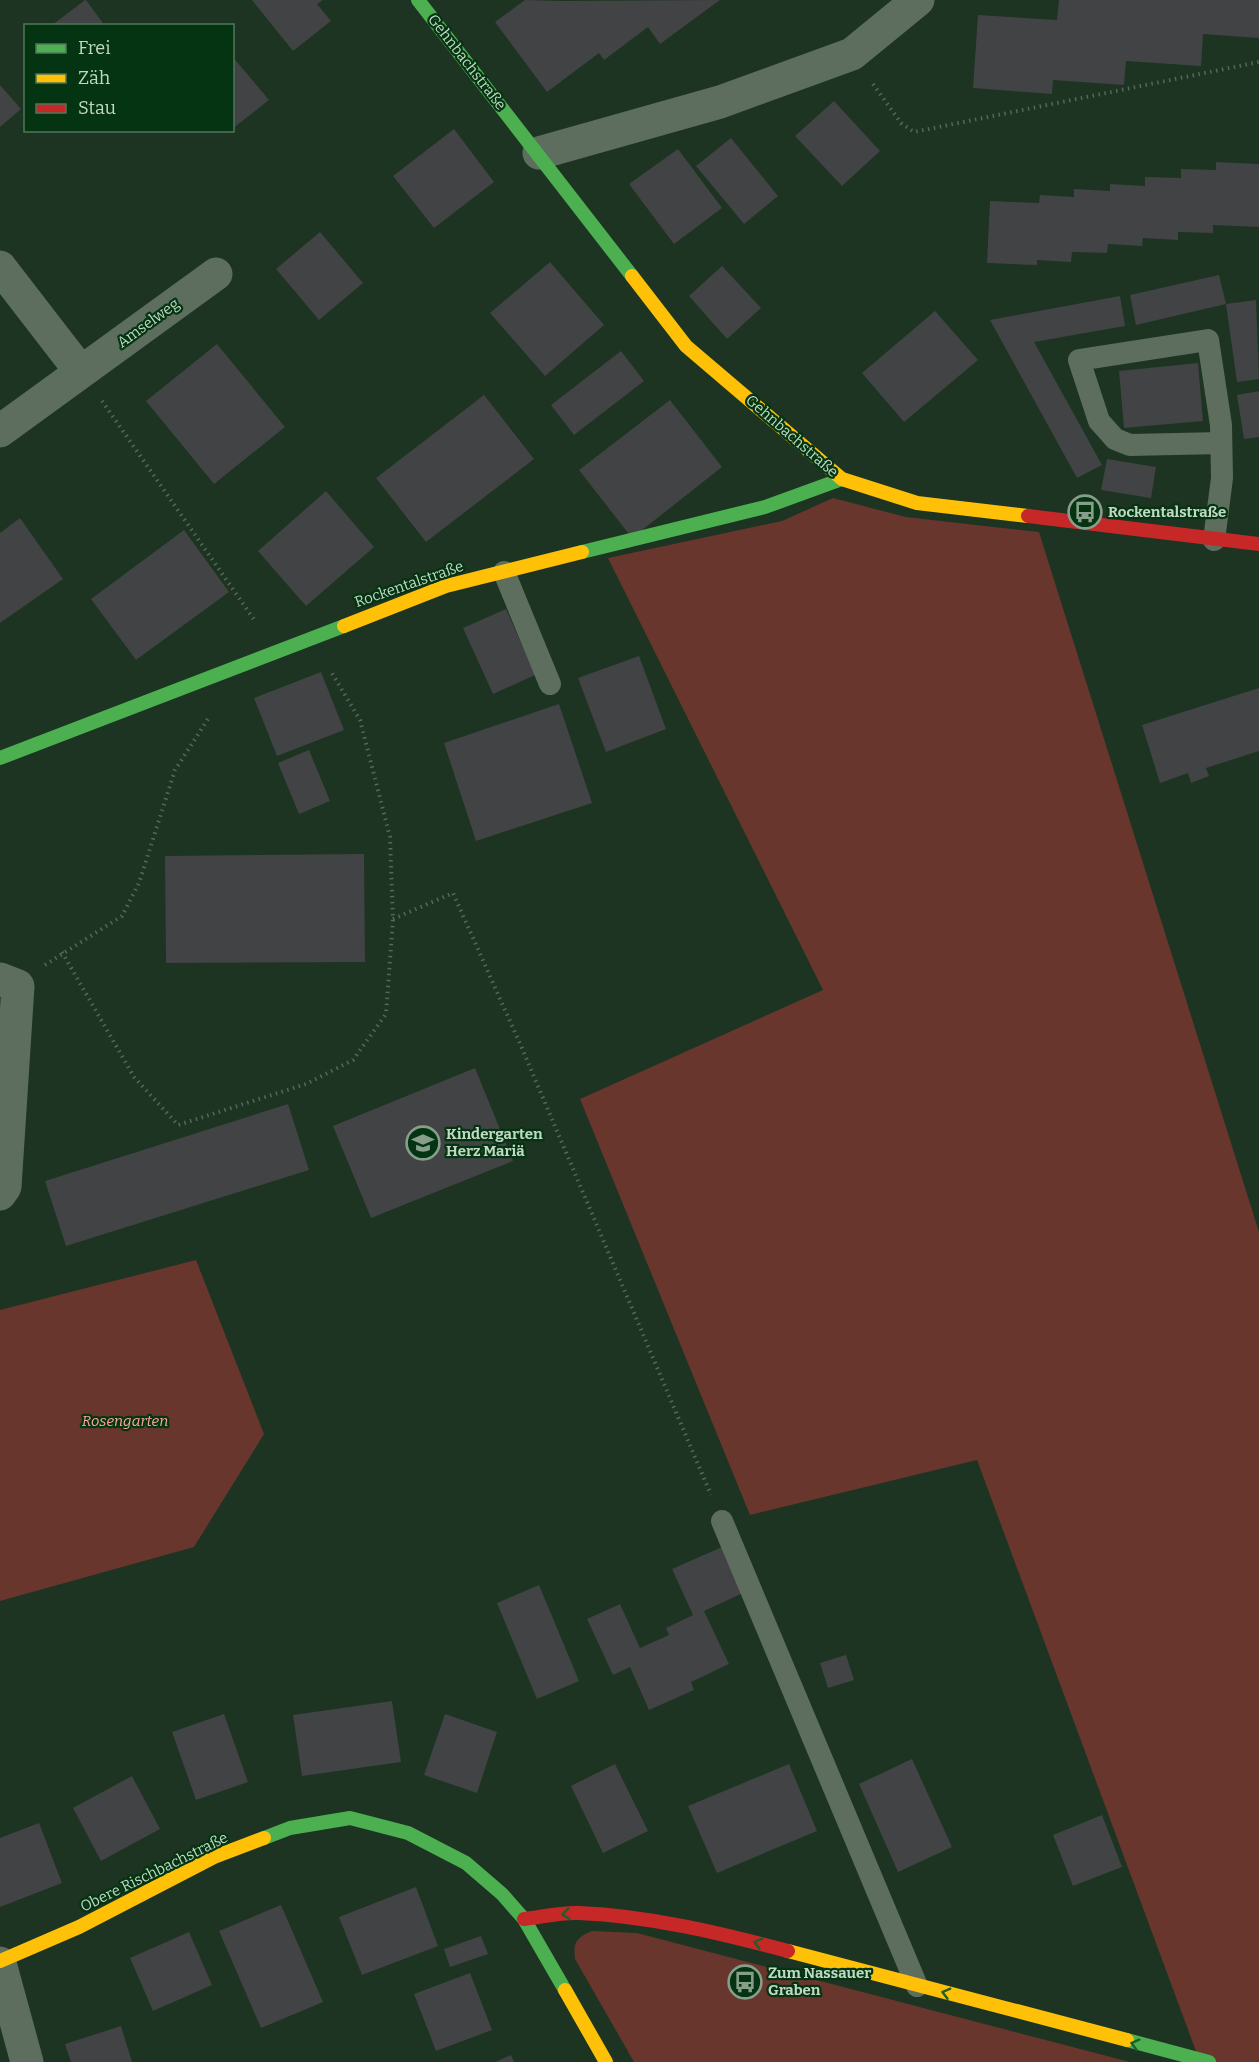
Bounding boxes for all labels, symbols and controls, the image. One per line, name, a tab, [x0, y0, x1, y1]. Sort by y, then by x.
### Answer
street label: Gehnbachstraße	[424, 11, 510, 113]
legend	[24, 24, 234, 132]
text: Frei	[78, 37, 111, 59]
text: Zäh	[78, 67, 110, 89]
text: Stau	[78, 97, 116, 119]
street label: Amselweg	[113, 294, 183, 352]
street label: Gehnbachstraße	[742, 391, 842, 481]
bus stop icon: Rockentalstraße	[1067, 494, 1103, 530]
place label: Rockentalstraße	[1108, 503, 1226, 521]
street label: Rockentalstraße	[352, 557, 466, 611]
school or university icon: Kindergarten Herz Mariä	[405, 1125, 441, 1161]
place label: Kindergarten Herz Mariä	[446, 1125, 543, 1160]
park label: Rosengarten	[82, 1412, 168, 1430]
street label: Obere Rischbachstraße	[77, 1828, 231, 1916]
one-way arrow	[561, 1908, 570, 1920]
one-way arrow	[753, 1938, 764, 1950]
bus stop icon: Zum Nassauer Graben	[727, 1964, 763, 2000]
place label: Zum Nassauer Graben	[768, 1964, 871, 1999]
one-way arrow	[942, 1988, 952, 2001]
one-way arrow	[1130, 2038, 1140, 2051]

